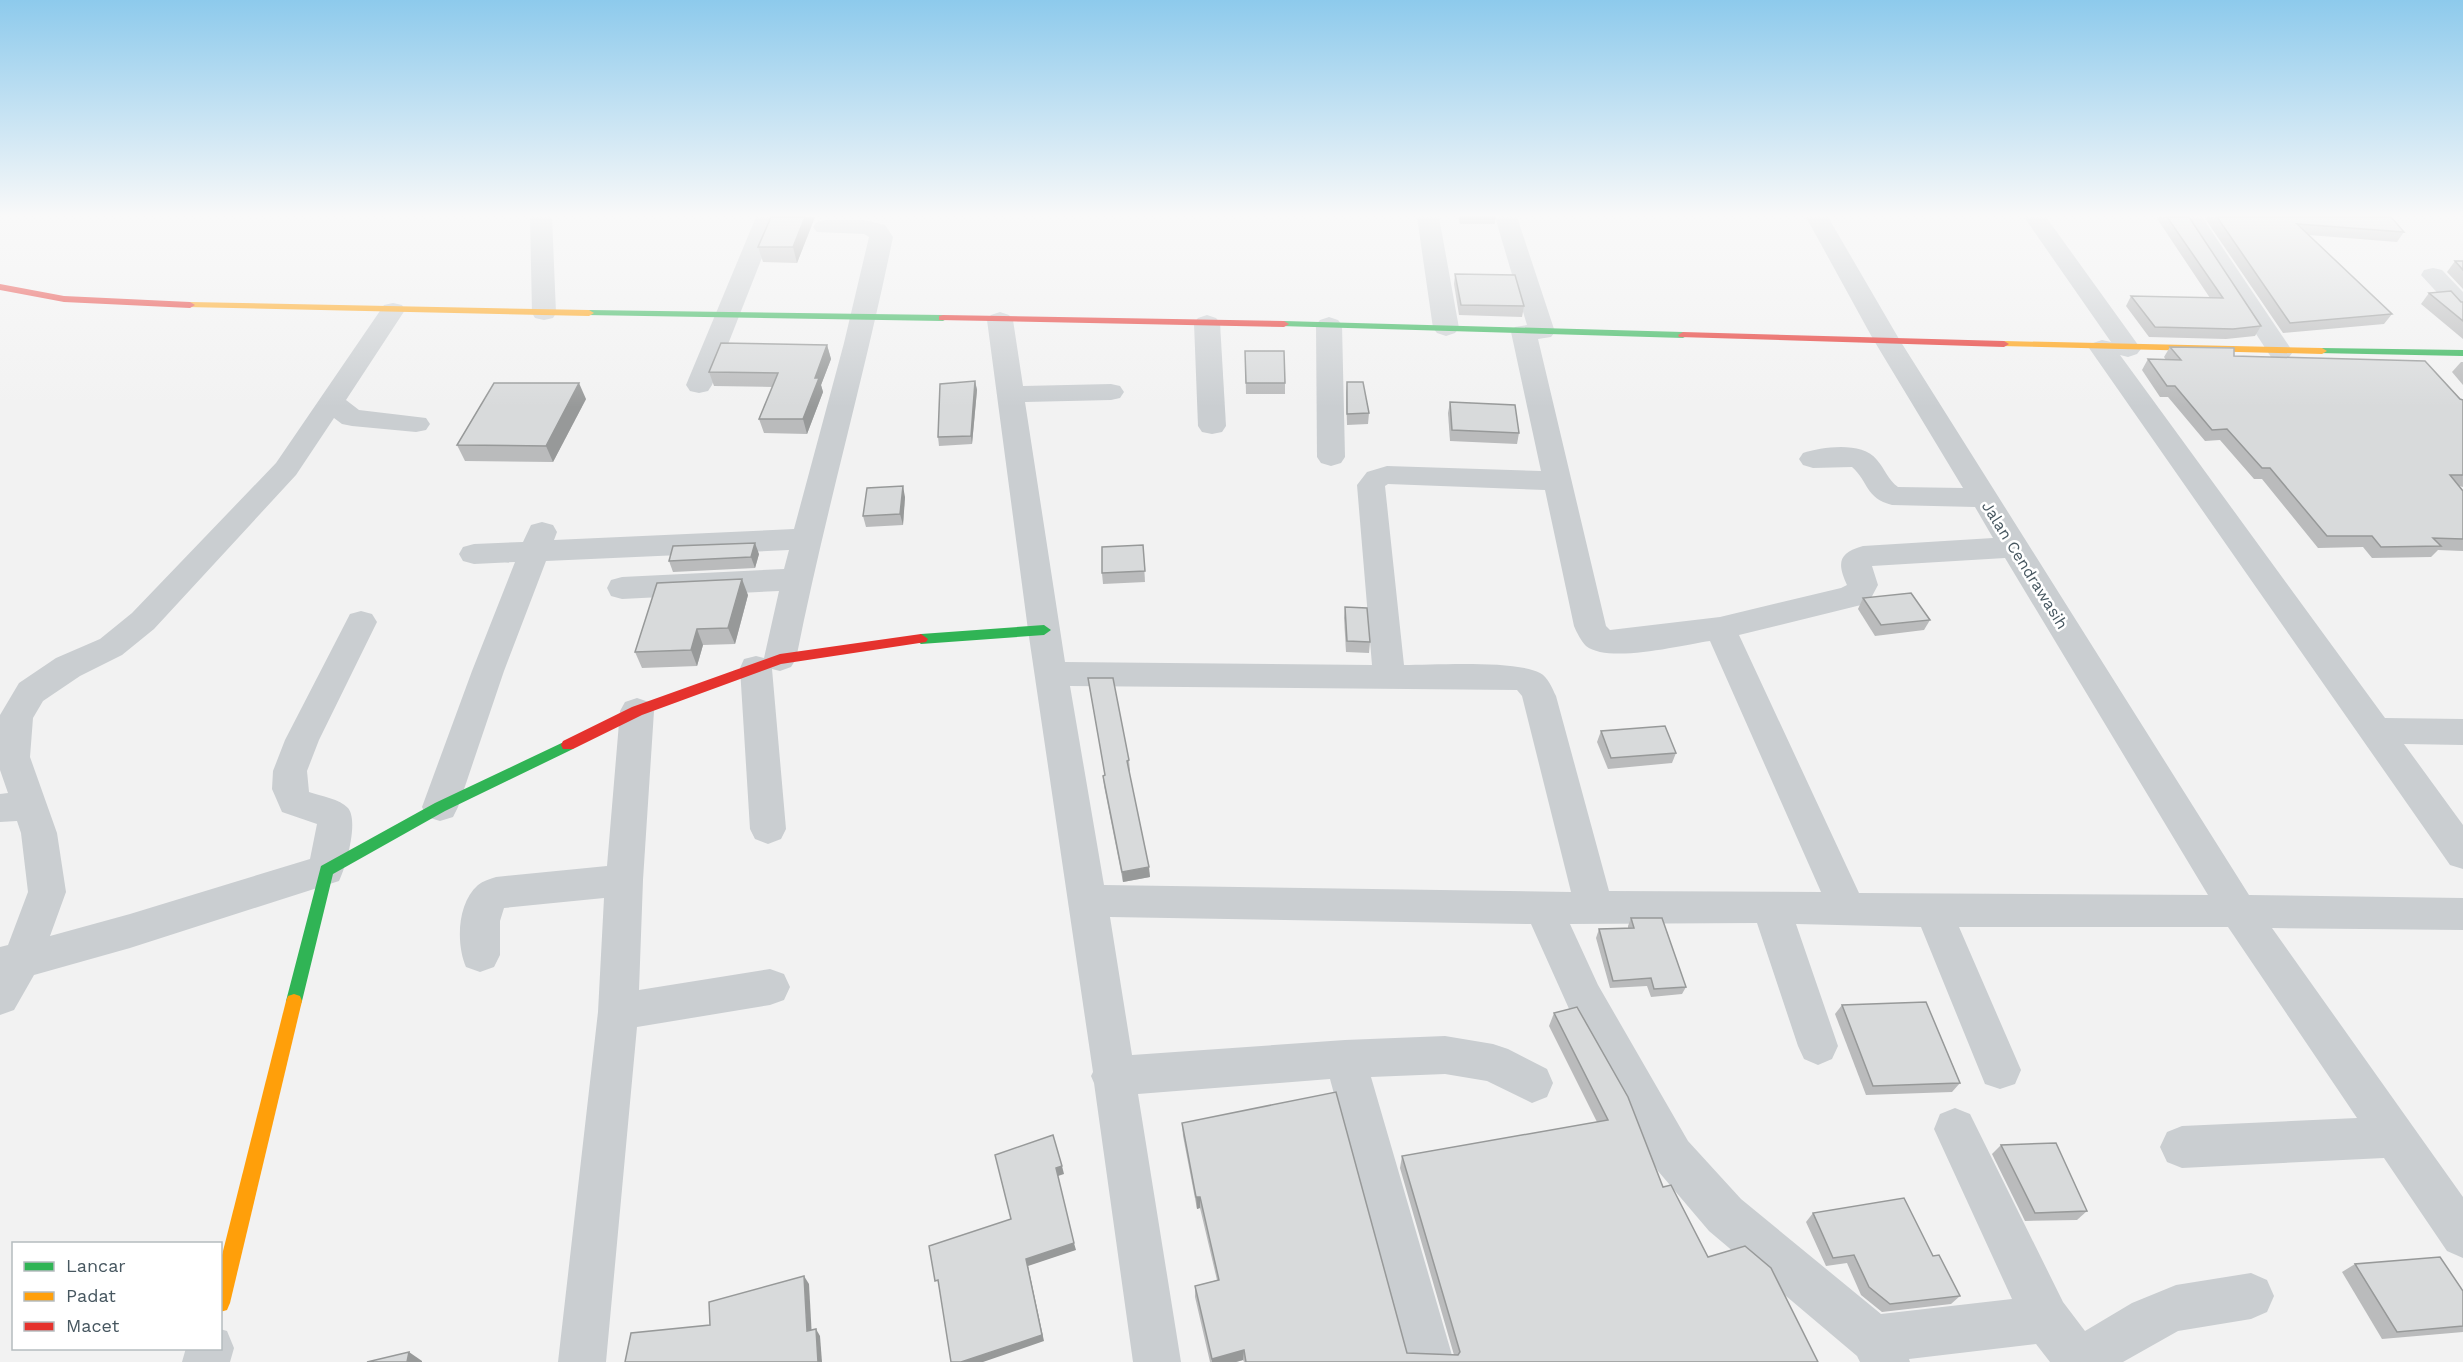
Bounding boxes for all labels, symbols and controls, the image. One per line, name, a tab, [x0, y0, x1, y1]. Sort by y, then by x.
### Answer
street label: Jalan Cendrawasih	[1978, 498, 2072, 632]
legend	[12, 1242, 222, 1350]
text: Lancar	[66, 1255, 126, 1276]
text: Padat	[66, 1285, 116, 1306]
text: Macet	[66, 1315, 120, 1336]

